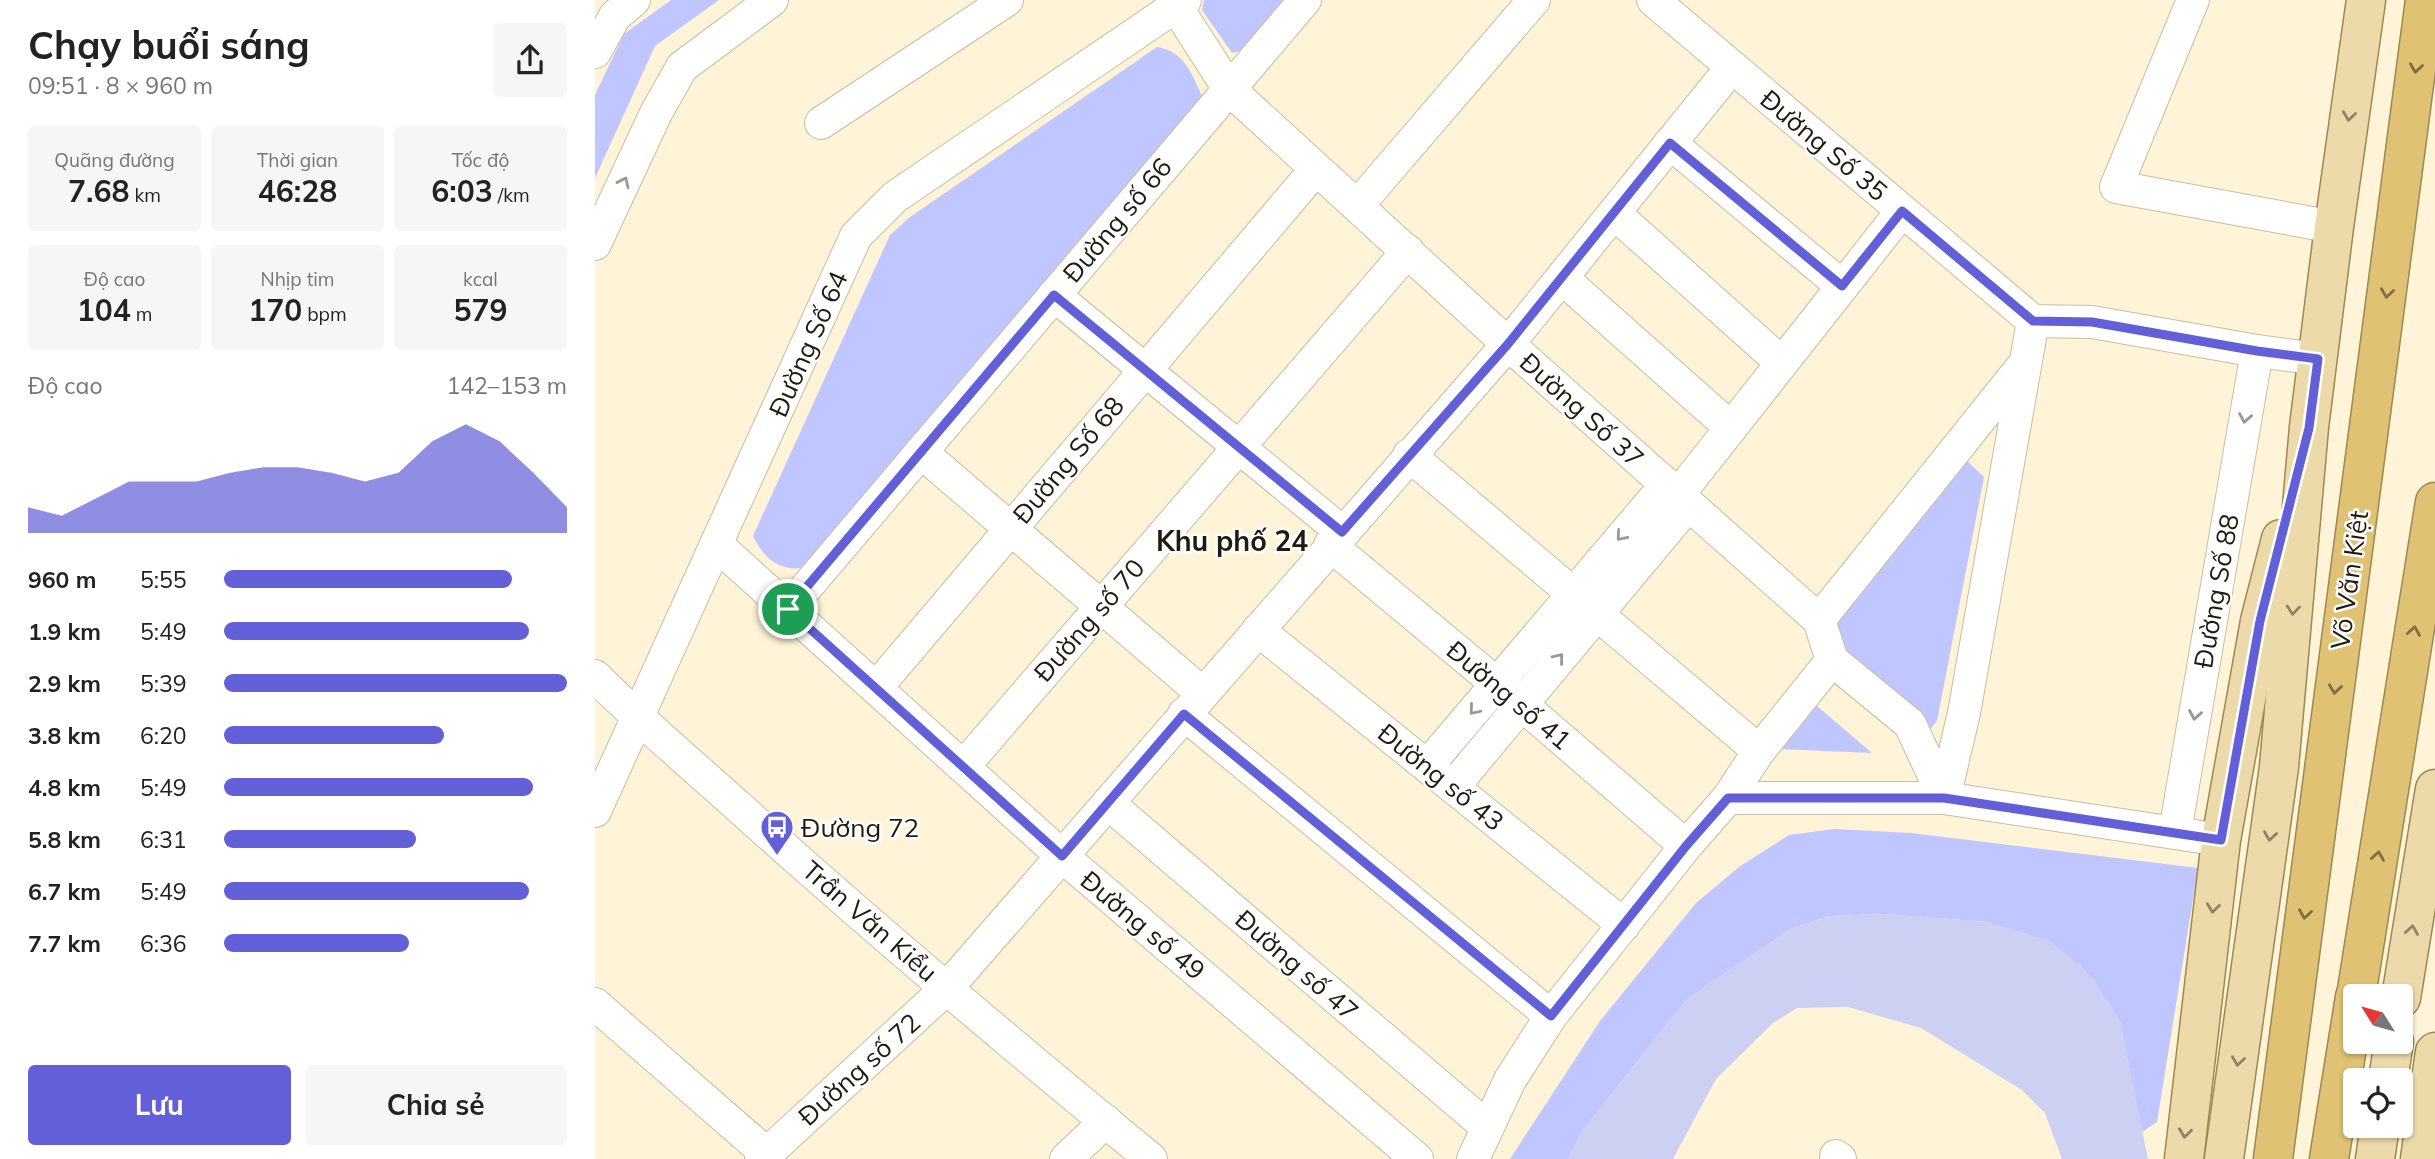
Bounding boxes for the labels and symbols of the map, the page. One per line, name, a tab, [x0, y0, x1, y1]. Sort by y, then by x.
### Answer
one-way arrow	[2409, 62, 2424, 74]
street label: Đường Số 35	[1754, 82, 1894, 208]
one-way arrow	[2342, 110, 2357, 122]
street label: Đường số 66	[1055, 151, 1179, 289]
one-way arrow	[616, 177, 630, 189]
street label: Đường Số 64	[761, 266, 855, 422]
one-way arrow	[2379, 287, 2394, 299]
street label: Đường Số 37	[1513, 346, 1651, 474]
street label: Đường Số 68	[1005, 390, 1131, 530]
one-way arrow	[2238, 413, 2253, 424]
street label: Võ Văn Kiệt	[2323, 508, 2375, 652]
street label: Đường Số 88	[2186, 511, 2246, 671]
district label: Khu phố 24	[1156, 523, 1308, 558]
one-way arrow	[1617, 528, 1629, 541]
street label: Đường số 70	[1026, 552, 1152, 688]
pin	[758, 579, 818, 639]
one-way arrow	[2286, 605, 2301, 616]
one-way arrow	[2406, 625, 2421, 637]
street label: Đường số 41	[1440, 633, 1578, 757]
one-way arrow	[1550, 654, 1563, 666]
one-way arrow	[2327, 683, 2342, 695]
one-way arrow	[1470, 701, 1482, 714]
one-way arrow	[2188, 709, 2203, 721]
street label: Đường số 43	[1371, 716, 1511, 838]
bus stop icon: Đường 72	[758, 808, 796, 857]
place label: Đường 72	[801, 811, 919, 844]
one-way arrow	[2262, 830, 2277, 842]
one-way arrow	[2370, 850, 2385, 862]
street label: Trần Văn Kiểu	[796, 853, 944, 989]
street label: Đường số 49	[1074, 863, 1212, 987]
street label: Đường số 47	[1229, 902, 1365, 1028]
one-way arrow	[2205, 902, 2220, 913]
one-way arrow	[2297, 909, 2312, 920]
one-way arrow	[2404, 924, 2419, 936]
north arrow	[2343, 984, 2413, 1054]
street label: Đường số 72	[791, 1006, 927, 1132]
one-way arrow	[2231, 1055, 2246, 1067]
one-way arrow	[2178, 1128, 2193, 1139]

